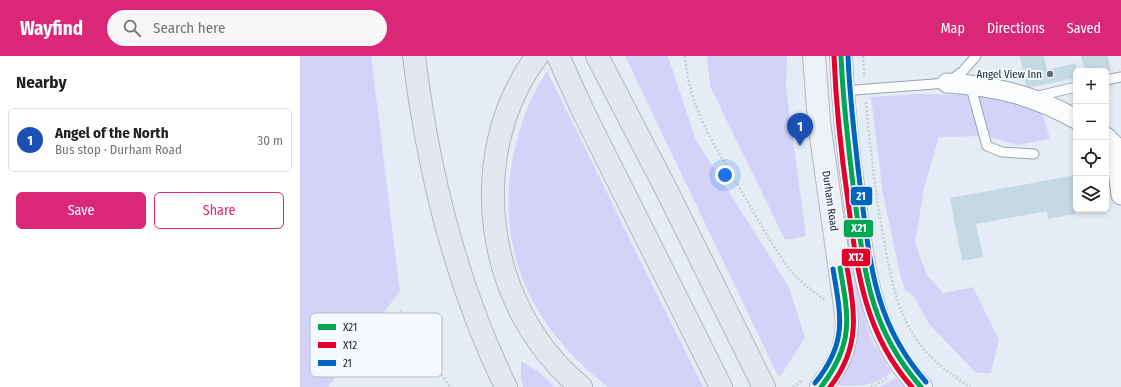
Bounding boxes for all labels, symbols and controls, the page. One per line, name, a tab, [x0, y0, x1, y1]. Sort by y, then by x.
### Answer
search box	[107, 10, 387, 46]
text: Wayfind	[20, 17, 83, 40]
icon: search	[121, 17, 143, 39]
text: Search here	[153, 19, 225, 37]
text: Map	[941, 20, 965, 37]
text: Directions	[987, 20, 1045, 37]
text: Saved	[1067, 20, 1101, 37]
place label: Angel View Inn	[976, 68, 1042, 81]
map controls	[1073, 68, 1109, 212]
button: +	[1073, 68, 1109, 104]
marker: Angel View Inn	[1045, 69, 1055, 79]
text: Nearby	[16, 72, 67, 93]
button: −	[1073, 104, 1109, 140]
pin: 1	[787, 113, 813, 146]
text: Angel of the North	[55, 124, 169, 142]
text: 1	[27, 133, 33, 148]
text: 30 m	[257, 133, 283, 148]
button: locate	[1073, 140, 1109, 176]
text: Bus stop · Durham Road	[55, 142, 182, 157]
your location	[715, 165, 735, 185]
street label: Durham Road	[819, 170, 841, 232]
button: layers	[1073, 176, 1109, 212]
line badge: 21	[850, 186, 873, 206]
text: 21	[855, 190, 866, 203]
button: Save	[16, 192, 146, 229]
button: Share	[154, 192, 284, 229]
line badge: X21	[843, 219, 874, 238]
text: X21	[850, 222, 867, 235]
line badge: X12	[841, 248, 871, 267]
text: X12	[847, 251, 864, 264]
legend	[310, 313, 442, 377]
text: X21	[343, 321, 357, 334]
text: X12	[343, 339, 357, 352]
text: 21	[343, 357, 352, 370]

